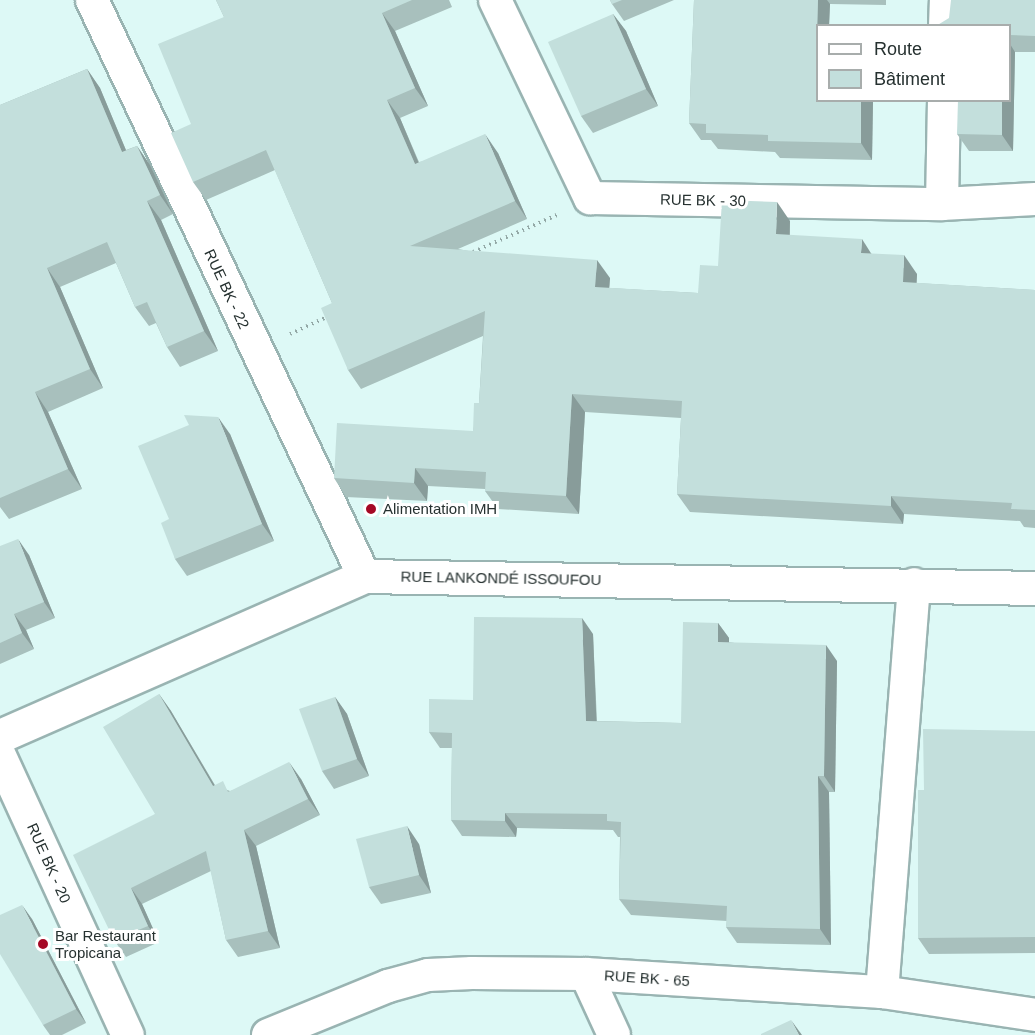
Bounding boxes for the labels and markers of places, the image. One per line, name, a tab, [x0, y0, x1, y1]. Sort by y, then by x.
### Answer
place label: Alimentation IMH	[383, 500, 497, 518]
marker: Alimentation IMH	[364, 502, 378, 516]
place label: Bar Restaurant Tropicana	[55, 926, 156, 961]
marker: Bar Restaurant Tropicana	[36, 937, 50, 951]

